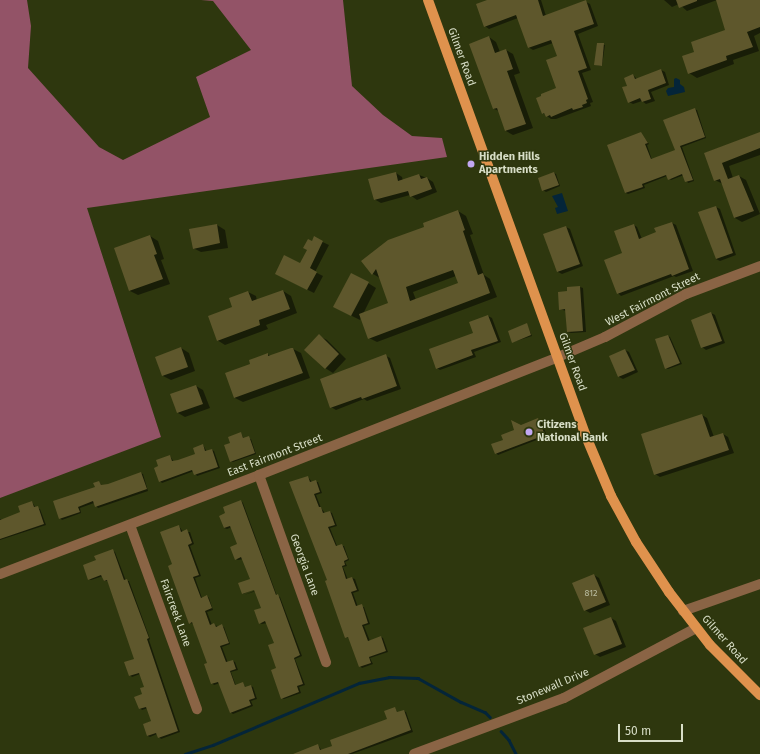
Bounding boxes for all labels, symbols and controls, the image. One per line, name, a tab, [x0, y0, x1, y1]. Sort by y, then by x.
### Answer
street label: Gilmer Road	[444, 26, 478, 88]
place label: Hidden Hills Apartments	[479, 151, 540, 177]
marker: Hidden Hills Apartments	[466, 159, 476, 169]
street label: West Fairmont Street	[604, 270, 702, 330]
street label: Gilmer Road	[555, 331, 589, 393]
place label: Citizens National Bank	[537, 419, 607, 445]
marker: Citizens National Bank	[524, 427, 534, 437]
street label: East Fairmont Street	[226, 432, 324, 480]
street label: Georgia Lane	[287, 532, 321, 598]
street label: Faircreek Lane	[157, 577, 193, 649]
house number: 812	[584, 588, 598, 598]
street label: Gilmer Road	[699, 613, 749, 667]
street label: Stonewall Drive	[515, 666, 591, 708]
scale bar	[620, 716, 685, 742]
text: 50 m	[625, 724, 651, 738]

